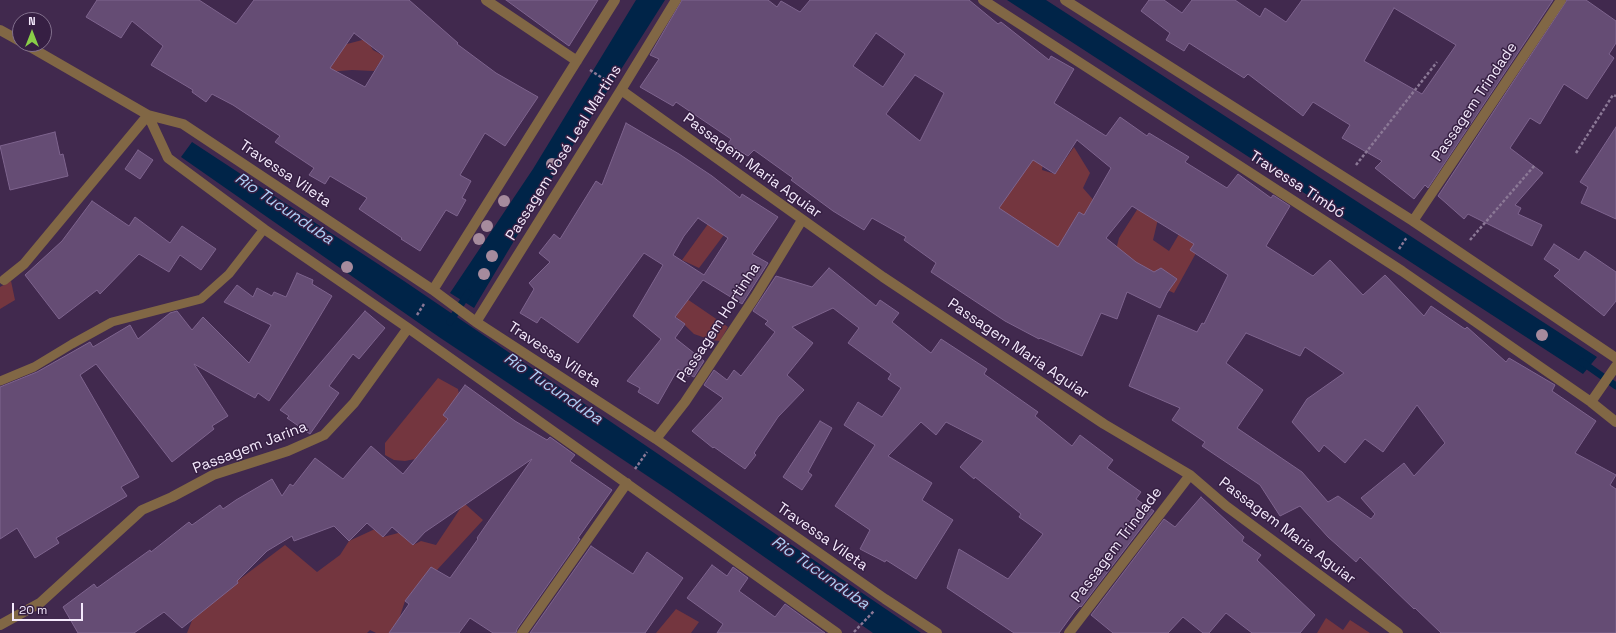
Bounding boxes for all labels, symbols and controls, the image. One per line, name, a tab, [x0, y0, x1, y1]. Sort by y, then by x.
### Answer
north arrow	[12, 12, 52, 52]
text: N	[28, 14, 36, 28]
street label: Passagem Trindade	[1428, 39, 1522, 165]
street label: Passagem José Leal Martins	[502, 62, 626, 244]
street label: Passagem Maria Aguiar	[679, 110, 825, 222]
street label: Travessa Vileta	[236, 137, 334, 211]
street label: Travessa Timbó	[1246, 147, 1348, 223]
water label: Rio Tucunduba	[231, 169, 337, 249]
street label: Passagem Hortinha	[674, 260, 764, 386]
street label: Passagem Maria Aguiar	[944, 295, 1092, 403]
street label: Travessa Vileta	[504, 318, 604, 392]
water label: Rio Tucunduba	[500, 349, 606, 429]
street label: Passagem Jarina	[190, 418, 310, 478]
street label: Passagem Maria Aguiar	[1215, 474, 1359, 588]
street label: Passagem Trindade	[1068, 484, 1166, 606]
street label: Travessa Vileta	[773, 499, 871, 575]
water label: Rio Tucunduba	[767, 532, 873, 614]
scale bar	[14, 595, 85, 621]
text: 20 m	[19, 602, 47, 618]

